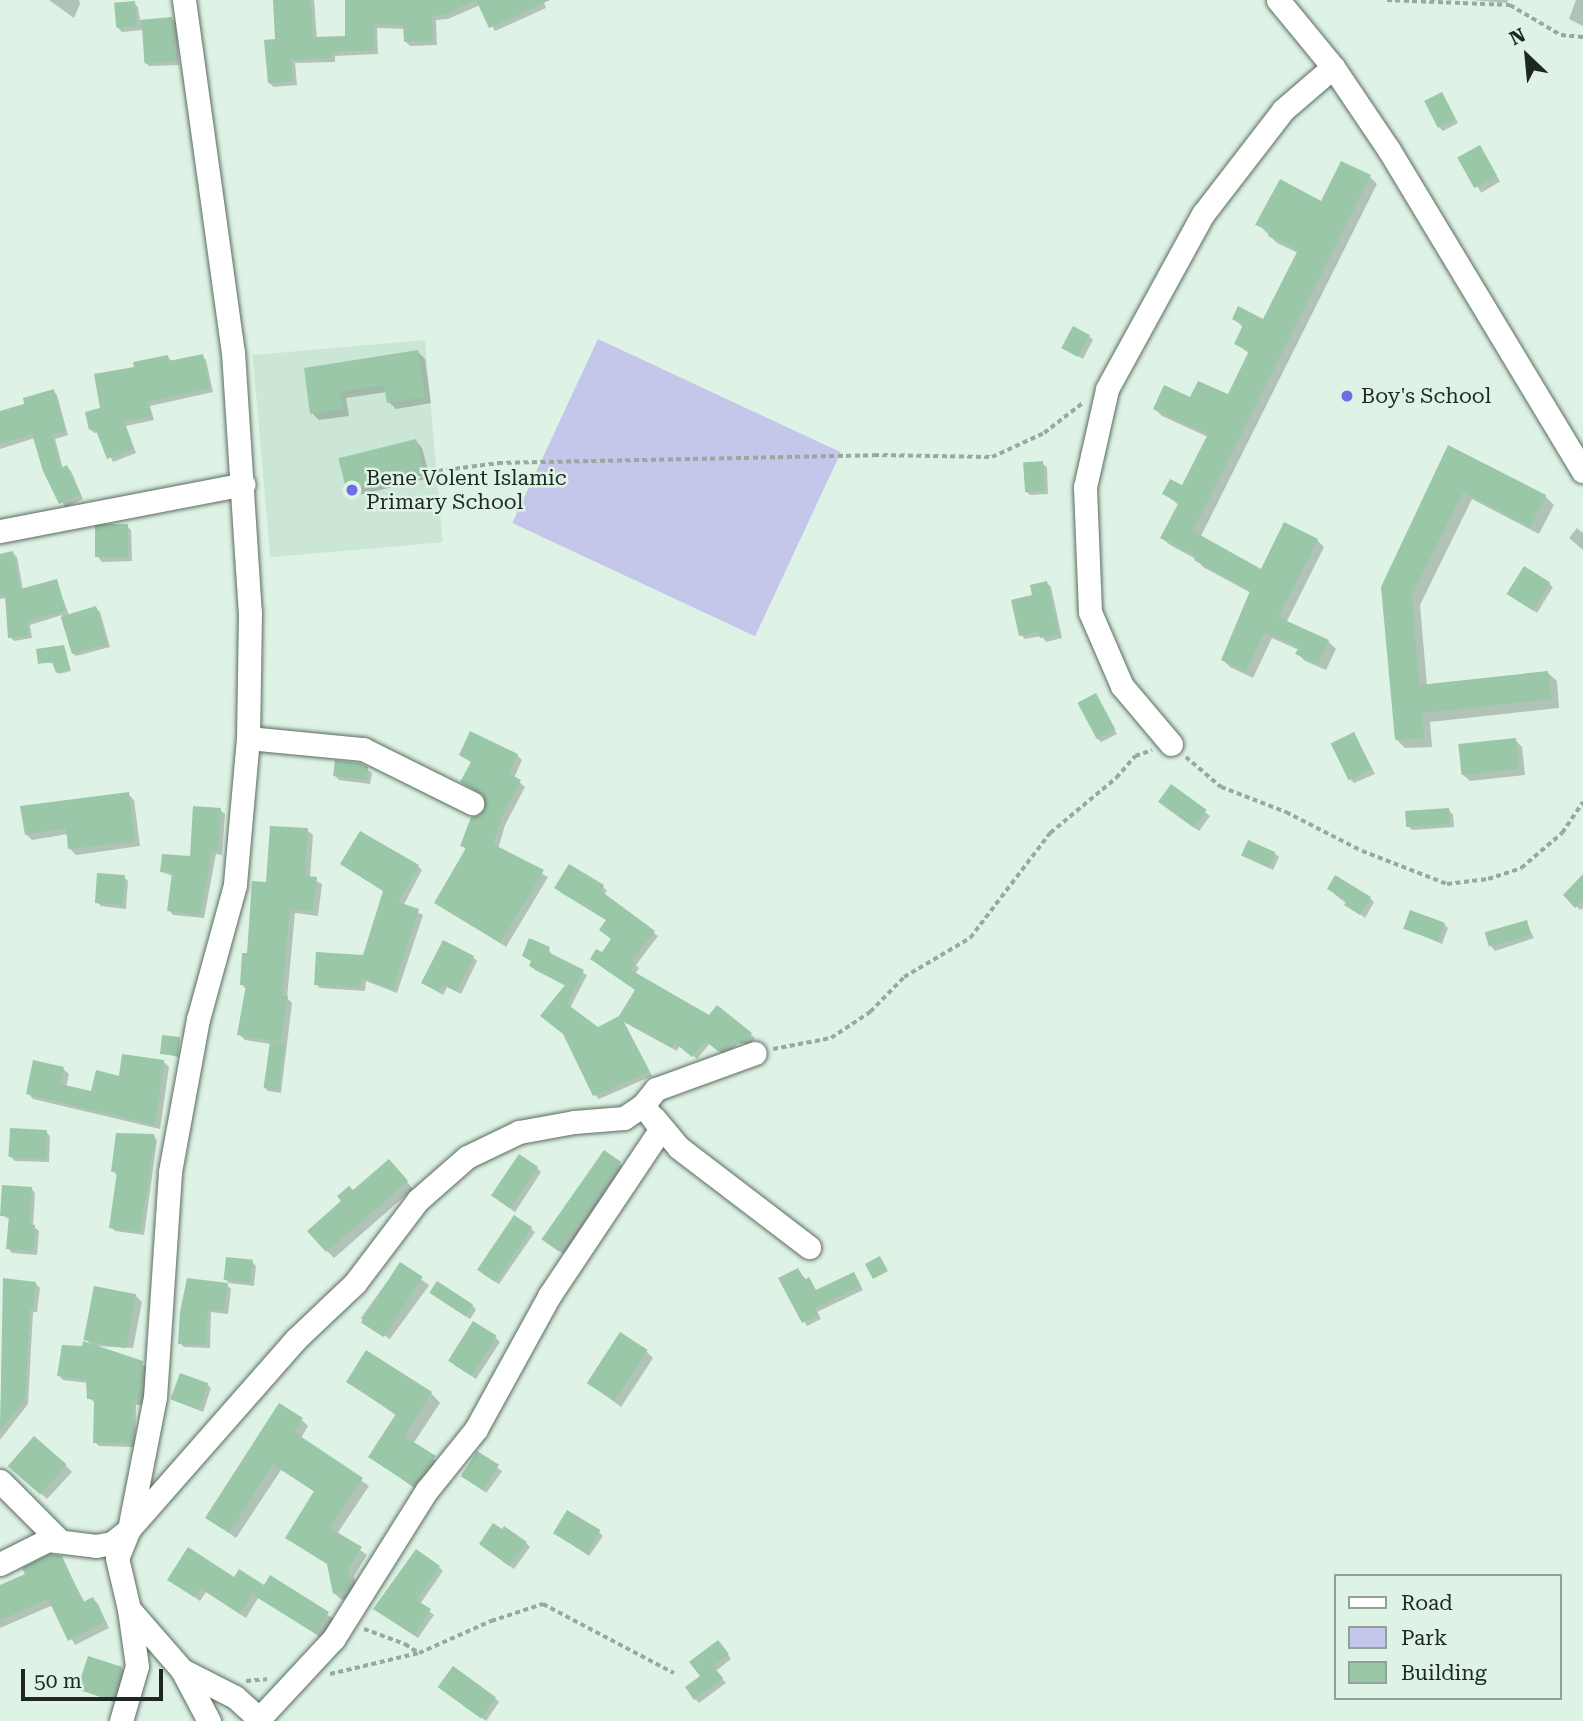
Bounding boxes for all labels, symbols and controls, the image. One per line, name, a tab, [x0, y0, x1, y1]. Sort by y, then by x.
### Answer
north arrow	[1492, 21, 1562, 91]
text: N	[1506, 23, 1529, 50]
place label: Boy's School	[1361, 383, 1491, 409]
marker: Boy's School	[1339, 388, 1355, 404]
place label: Bene Volent Islamic Primary School	[366, 465, 567, 515]
marker: Bene Volent Islamic Primary School	[344, 482, 360, 498]
legend	[1334, 1574, 1562, 1700]
text: Road	[1401, 1591, 1453, 1615]
text: Park	[1401, 1626, 1447, 1650]
scale bar	[24, 1654, 166, 1698]
text: Building	[1401, 1661, 1487, 1685]
text: 50 m	[34, 1669, 82, 1693]

